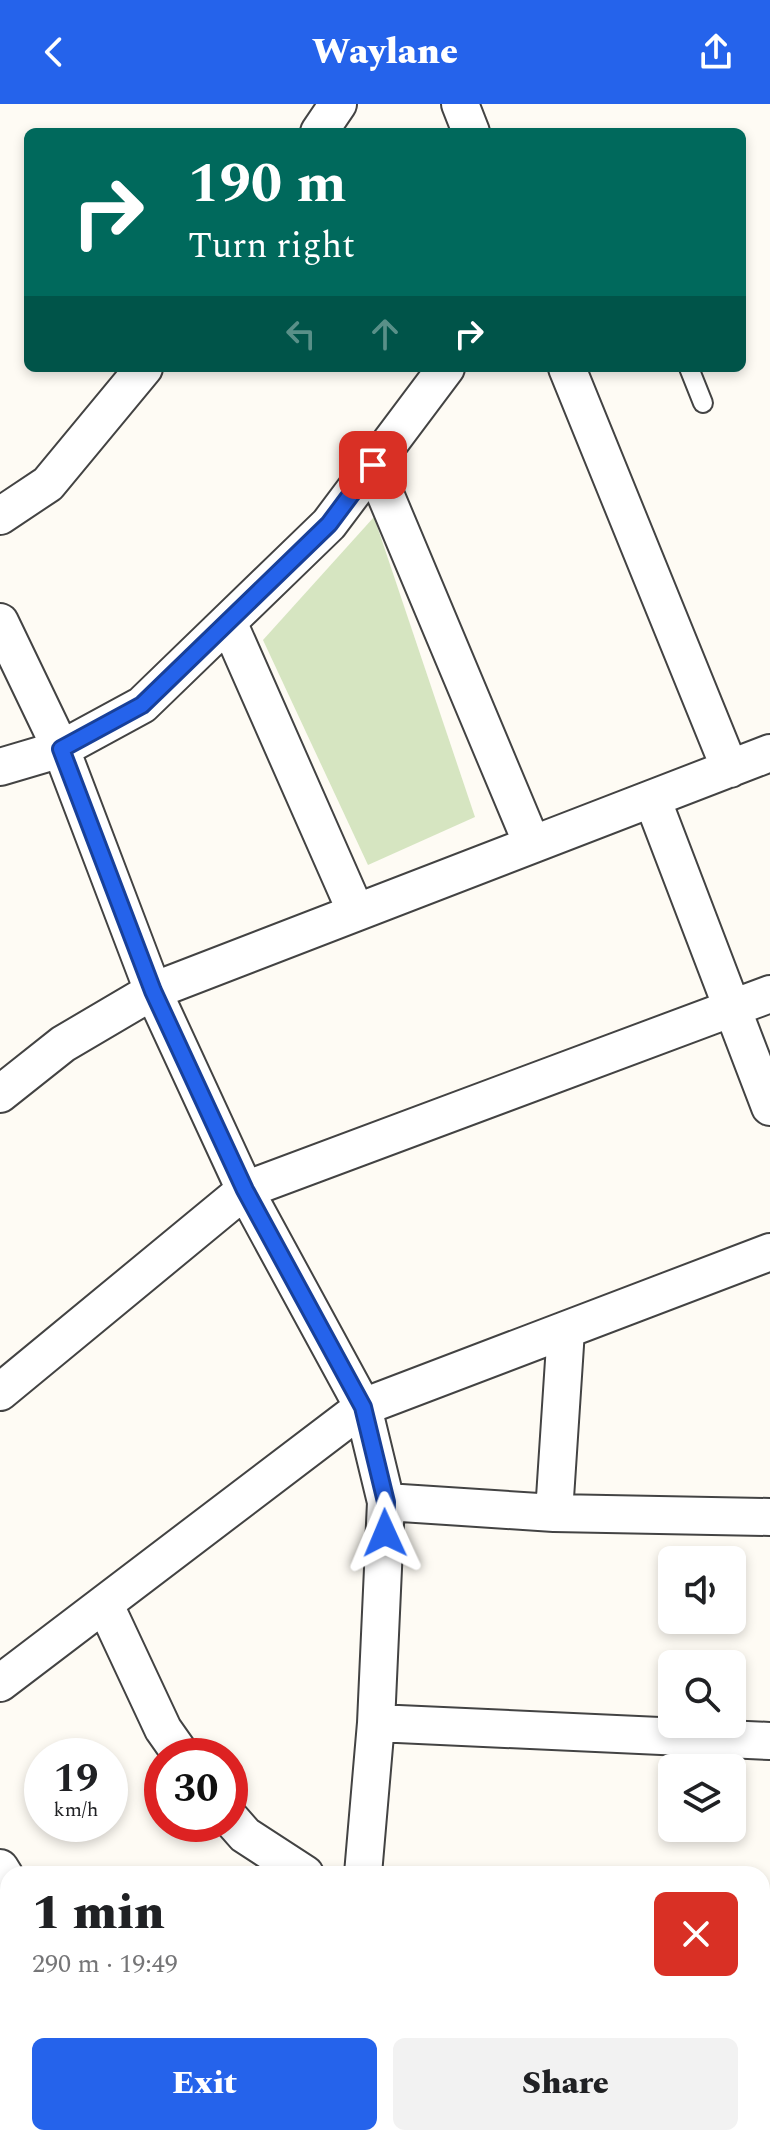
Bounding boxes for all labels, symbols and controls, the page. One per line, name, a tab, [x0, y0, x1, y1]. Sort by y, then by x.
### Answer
text: Waylane	[312, 25, 458, 80]
icon: back	[32, 30, 76, 74]
icon: share	[694, 30, 738, 74]
text: 190 m	[188, 142, 347, 227]
icon: right	[56, 160, 160, 264]
text: Turn right	[188, 219, 355, 274]
icon: left	[279, 312, 323, 356]
icon: ahead	[363, 312, 407, 356]
icon: right	[447, 312, 491, 356]
pin	[339, 431, 407, 499]
icon: arrive	[351, 443, 395, 487]
position arrow	[343, 1491, 427, 1575]
map controls	[658, 1546, 746, 1842]
button: sound	[658, 1546, 746, 1634]
button: search	[658, 1650, 746, 1738]
speed limit sign: 30	[144, 1738, 248, 1842]
text: 19	[54, 1749, 98, 1810]
button: layers	[658, 1754, 746, 1842]
text: km/h	[54, 1795, 99, 1825]
text: 1 min	[32, 1877, 165, 1950]
button: close	[654, 1892, 738, 1976]
text: 290 m · 19:49	[32, 1944, 178, 1984]
button: Exit	[32, 2038, 377, 2130]
button: Share	[393, 2038, 738, 2130]

